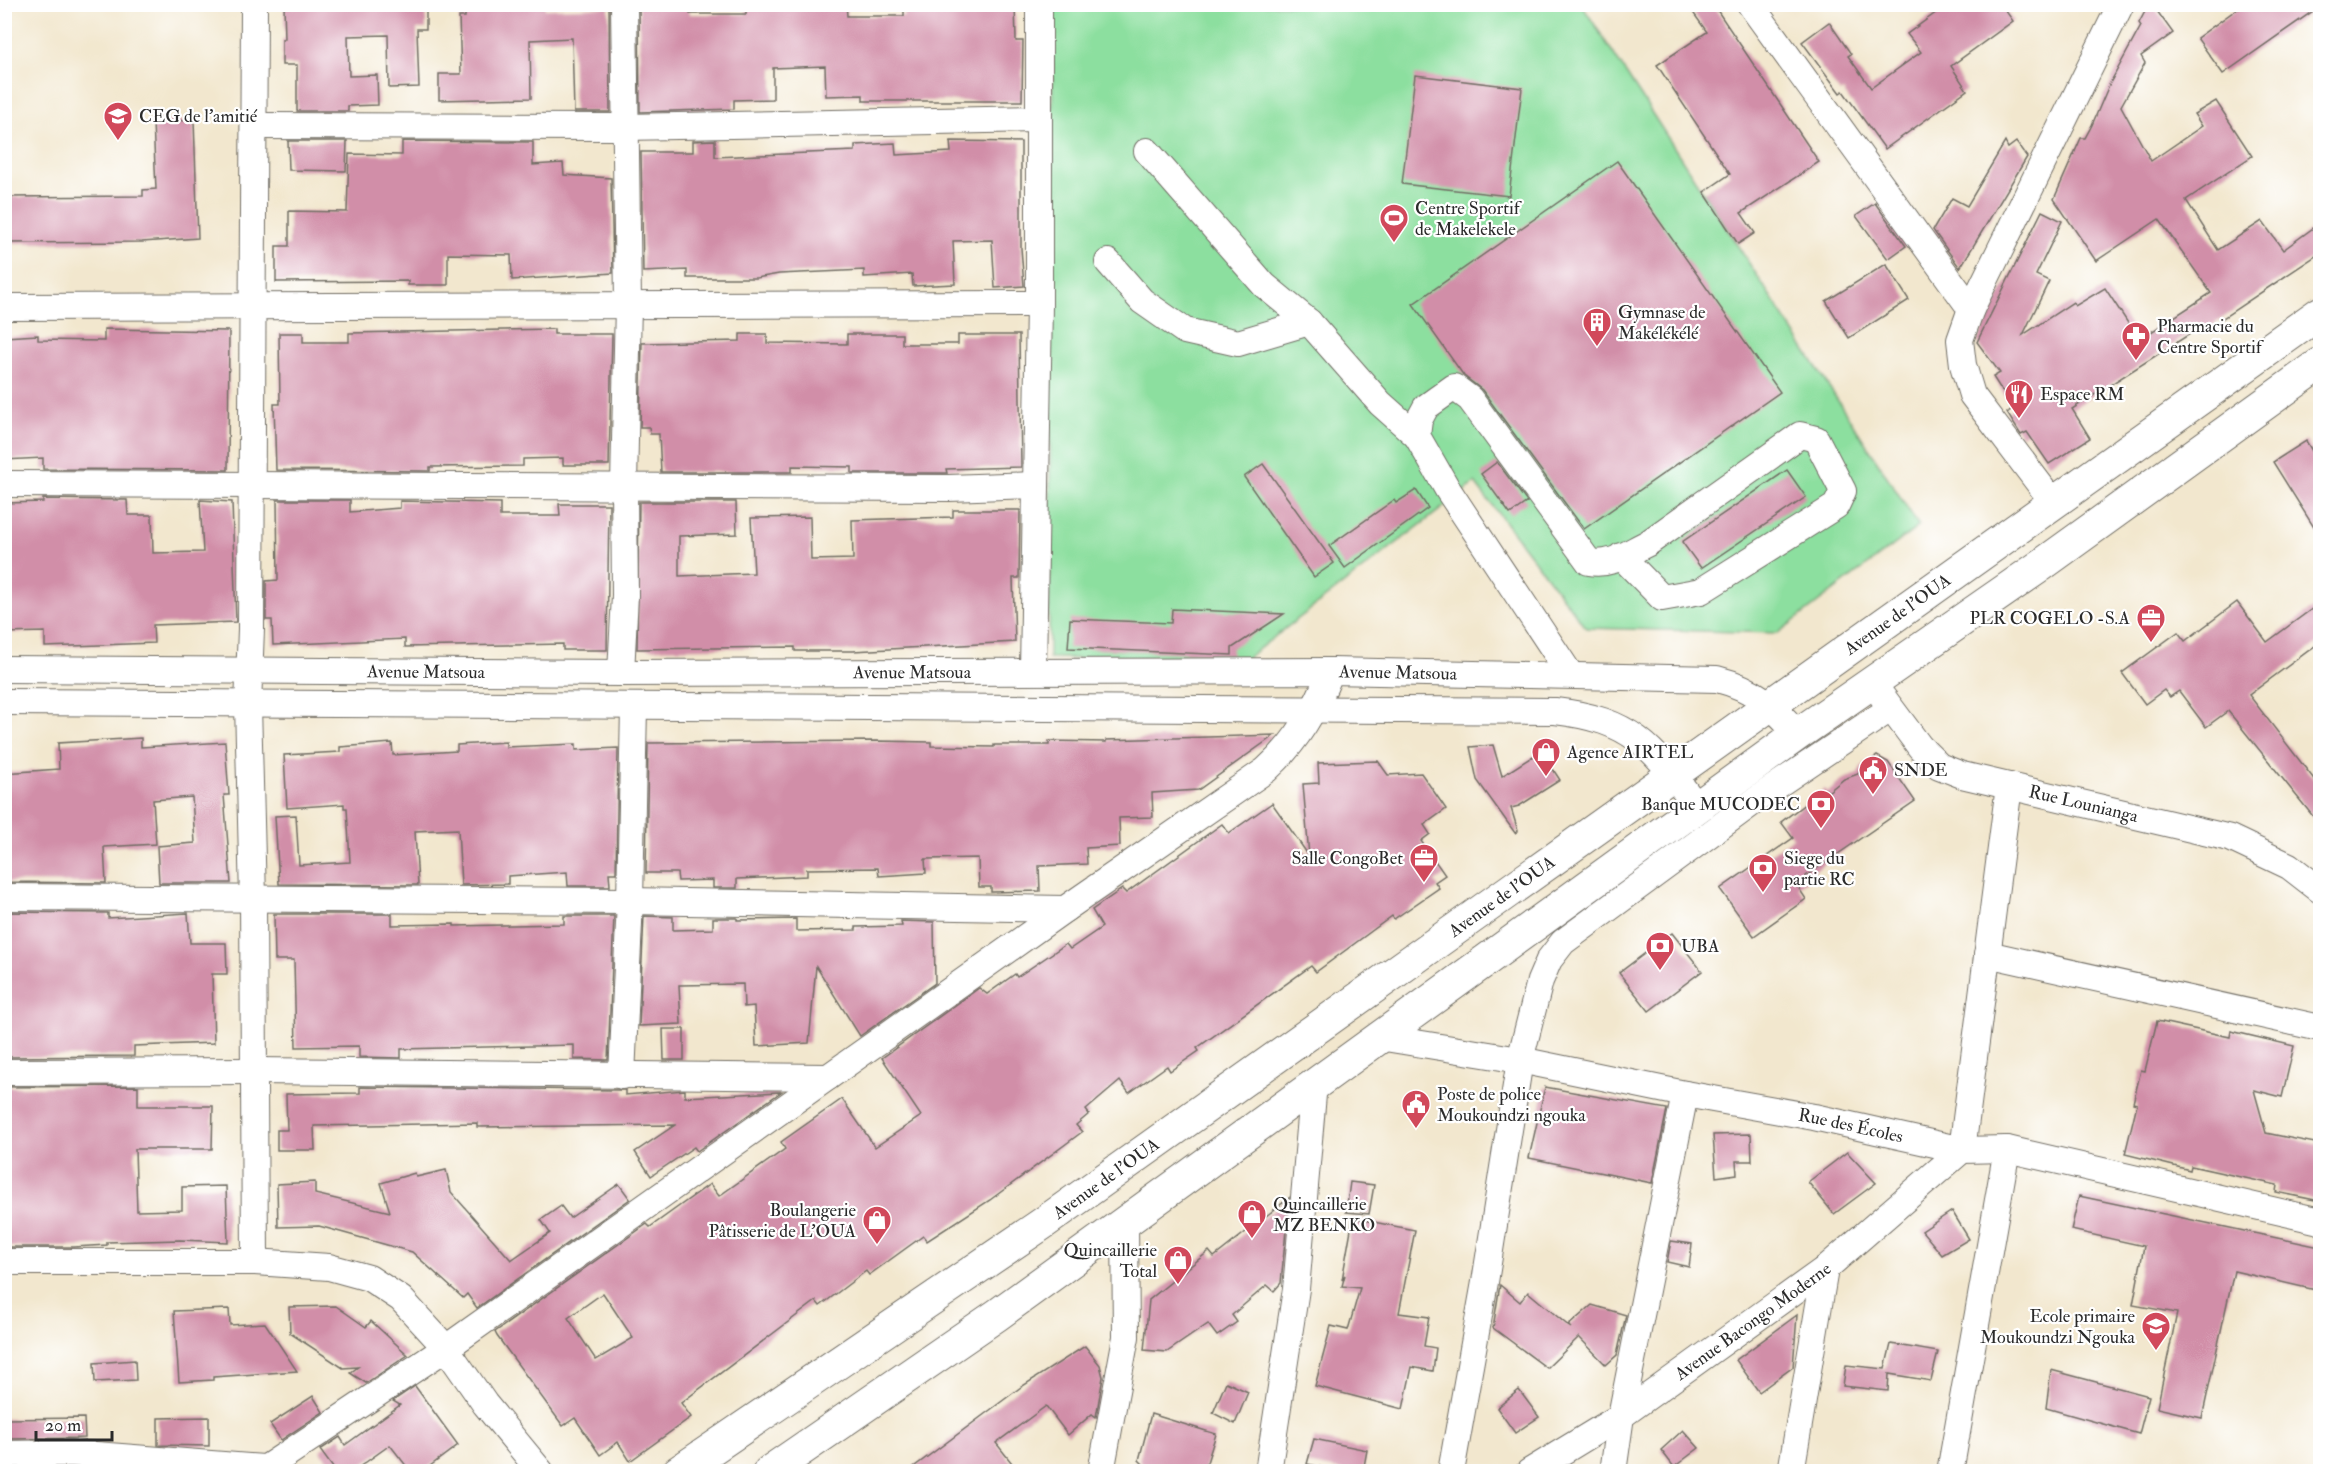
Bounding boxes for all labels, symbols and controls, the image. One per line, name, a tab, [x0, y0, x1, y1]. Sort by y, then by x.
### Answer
school or university icon: CEG de l'amitié	[102, 100, 134, 142]
place label: CEG de l'amitié	[139, 105, 258, 128]
place label: Centre Sportif de Makelekele	[1415, 197, 1523, 241]
sports icon: Centre Sportif de Makelekele	[1378, 202, 1410, 244]
place label: Gymnase de Makélékélé	[1618, 301, 1706, 345]
building icon: Gymnase de Makélékélé	[1581, 306, 1613, 348]
place label: Pharmacie du Centre Sportif	[2157, 315, 2265, 359]
pharmacy icon: Pharmacie du Centre Sportif	[2120, 320, 2152, 362]
restaurant icon: Espace RM	[2003, 378, 2035, 420]
place label: Espace RM	[2040, 383, 2125, 406]
street label: Avenue de l'OUA	[1839, 568, 1956, 661]
office icon: PLR COGELO -S.A	[2135, 602, 2167, 644]
place label: PLR COGELO -S.A	[1969, 607, 2131, 630]
street label: Avenue Matsoua	[366, 660, 486, 684]
street label: Avenue Matsoua	[1338, 660, 1458, 686]
street label: Avenue Matsoua	[852, 661, 972, 684]
shop icon: Agence AIRTEL	[1530, 736, 1562, 778]
place label: Agence AIRTEL	[1566, 741, 1693, 764]
public building icon: SNDE	[1857, 754, 1889, 796]
place label: SNDE	[1894, 759, 1948, 782]
street label: Rue Lounianga	[2026, 780, 2141, 828]
bank icon: Banque MUCODEC	[1805, 788, 1837, 830]
place label: Banque MUCODEC	[1641, 793, 1800, 816]
office icon: Salle CongoBet	[1408, 842, 1440, 884]
place label: Salle CongoBet	[1292, 847, 1403, 870]
place label: Siege du partie RC	[1783, 847, 1855, 891]
street label: Avenue de l'OUA	[1443, 850, 1560, 943]
bank icon: Siege du partie RC	[1747, 852, 1779, 894]
bank icon: UBA	[1644, 930, 1676, 972]
place label: UBA	[1681, 935, 1720, 958]
place label: Poste de police Moukoundzi ngouka	[1437, 1083, 1586, 1127]
public building icon: Poste de police Moukoundzi ngouka	[1400, 1088, 1432, 1130]
street label: Rue des Écoles	[1796, 1103, 1905, 1149]
street label: Avenue de l'OUA	[1048, 1133, 1165, 1225]
place label: Quincaillerie MZ BENKO	[1273, 1193, 1375, 1237]
shop icon: Quincaillerie MZ BENKO	[1236, 1198, 1268, 1240]
place label: Boulangerie Pâtisserie de L'OUA	[709, 1199, 857, 1243]
shop icon: Boulangerie Pâtisserie de L'OUA	[861, 1204, 893, 1246]
place label: Quincaillerie Total	[1063, 1239, 1157, 1283]
shop icon: Quincaillerie Total	[1162, 1244, 1194, 1286]
street label: Avenue Bacongo Moderne	[1669, 1257, 1837, 1386]
place label: Ecole primaire Moukoundzi Ngouka	[1980, 1305, 2136, 1349]
school or university icon: Ecole primaire Moukoundzi Ngouka	[2140, 1310, 2172, 1352]
scale bar	[36, 1404, 112, 1442]
text: 20 m	[45, 1414, 81, 1437]

